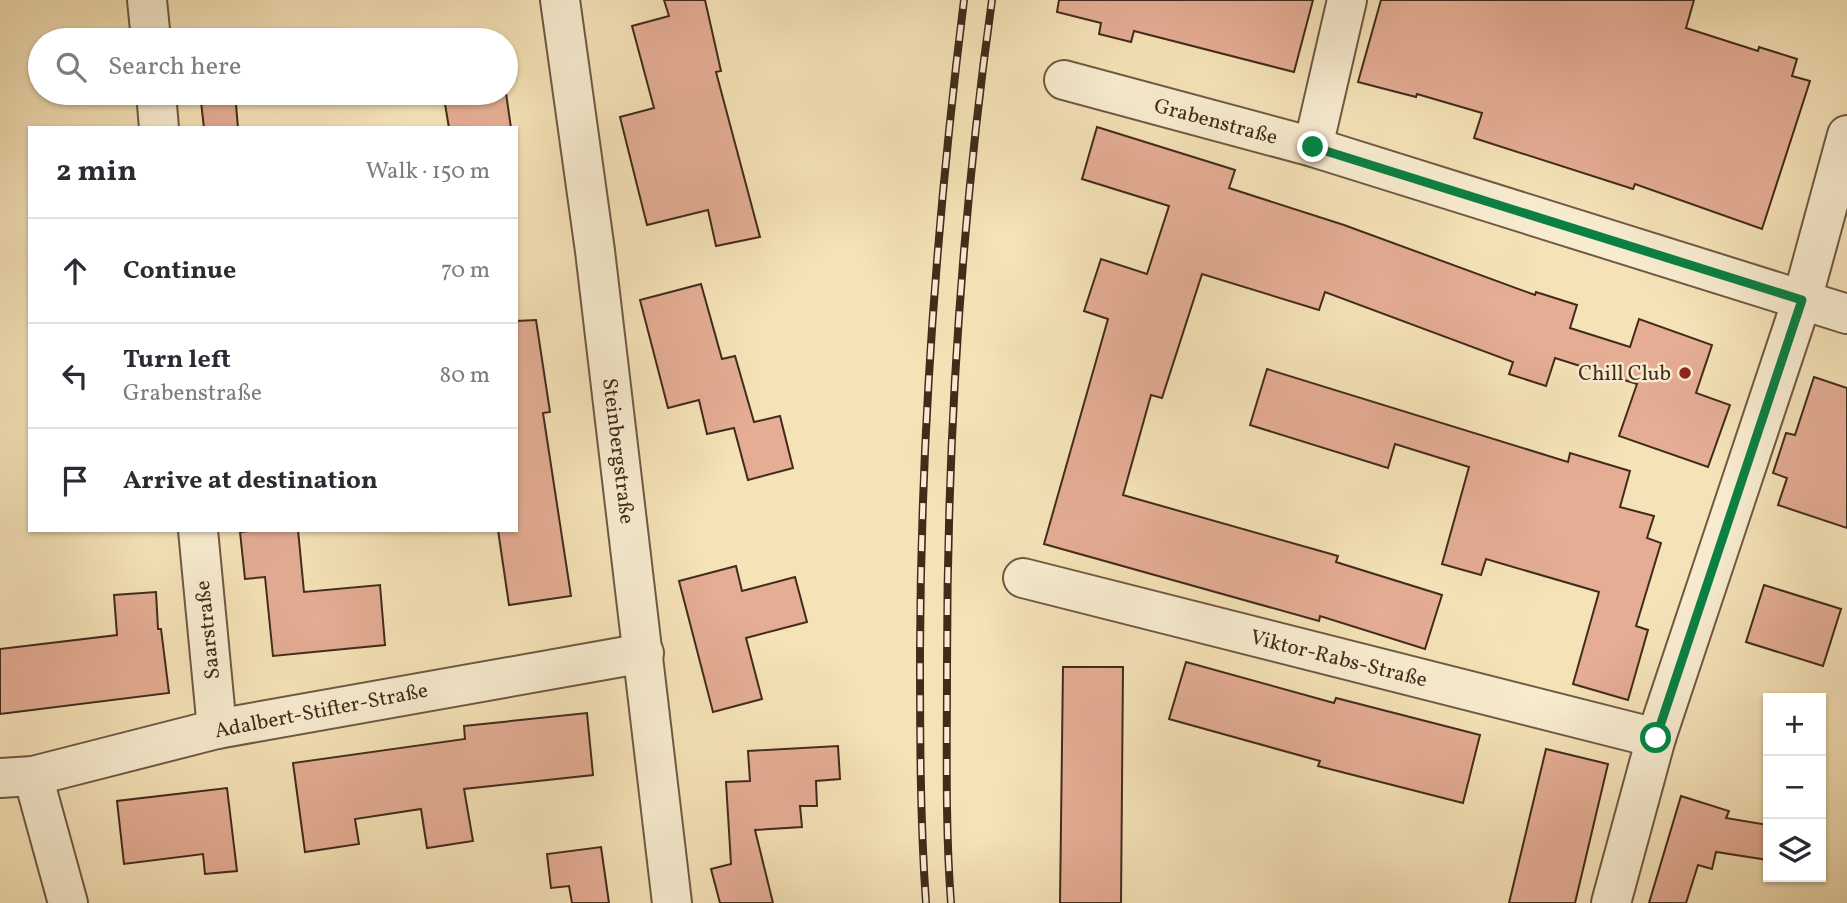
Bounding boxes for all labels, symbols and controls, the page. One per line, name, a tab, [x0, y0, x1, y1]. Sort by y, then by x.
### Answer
search box	[28, 28, 518, 105]
icon: search	[52, 48, 90, 86]
text: Search here	[108, 49, 241, 85]
street label: Grabenstraße	[1151, 92, 1281, 153]
route end	[1297, 131, 1328, 162]
text: 2 min	[56, 151, 137, 193]
text: Walk · 150 m	[366, 156, 490, 188]
icon: ahead	[56, 252, 94, 290]
text: Continue	[123, 253, 236, 289]
text: 70 m	[441, 255, 490, 287]
text: Turn left	[123, 342, 231, 378]
icon: left	[56, 357, 94, 395]
text: 80 m	[440, 360, 490, 392]
place label: Chill Club	[1578, 360, 1671, 389]
marker: Chill Club	[1677, 365, 1693, 381]
street label: Steinbergstraße	[594, 377, 641, 526]
text: Grabenstraße	[123, 378, 262, 410]
icon: arrive	[56, 462, 94, 500]
text: Arrive at destination	[123, 463, 378, 499]
street label: Saarstraße	[189, 579, 228, 681]
street label: Viktor-Rabs-Straße	[1247, 623, 1430, 695]
street label: Adalbert-Stifter-Straße	[212, 677, 430, 746]
map controls	[1763, 693, 1826, 882]
button: +	[1763, 693, 1826, 756]
route start	[1640, 722, 1671, 753]
button: −	[1763, 756, 1826, 819]
button: layers	[1763, 819, 1826, 882]

